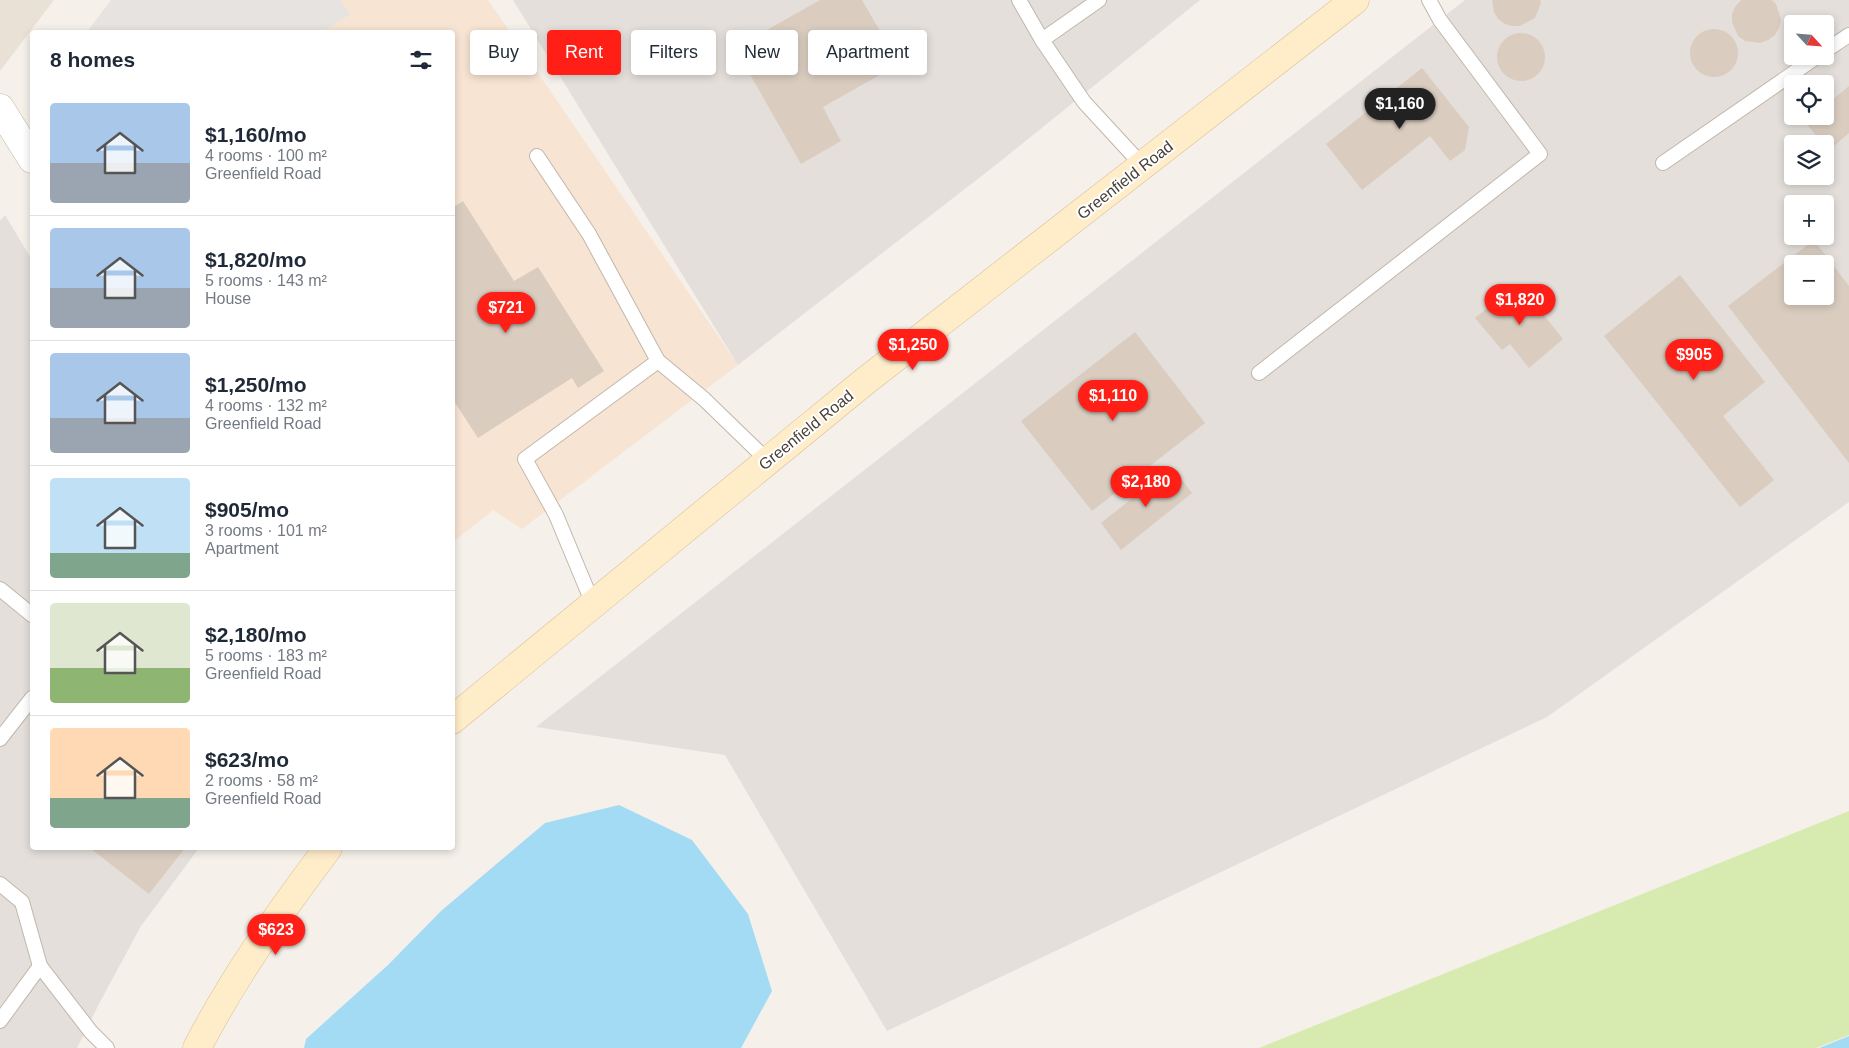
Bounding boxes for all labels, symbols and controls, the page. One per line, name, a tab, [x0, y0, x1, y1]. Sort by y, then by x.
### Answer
north arrow	[1784, 15, 1834, 65]
map controls	[1784, 15, 1834, 305]
chip: Buy	[470, 30, 537, 75]
chip: Rent	[547, 30, 621, 75]
chip: Filters	[631, 30, 716, 75]
chip: New	[726, 30, 798, 75]
chip: Apartment	[808, 30, 927, 75]
icon: filters	[407, 46, 435, 74]
text: 8 homes	[50, 48, 135, 71]
button: locate	[1784, 75, 1834, 125]
pin: $1,160	[1359, 88, 1441, 130]
text: $1,160	[1376, 95, 1424, 112]
icon: home	[90, 123, 150, 183]
text: $1,160/mo	[205, 123, 307, 146]
button: layers	[1784, 135, 1834, 185]
street label: Greenfield Road	[1074, 137, 1176, 223]
text: 4 rooms · 100 m²	[205, 147, 327, 164]
text: Greenfield Road	[205, 165, 322, 182]
button: +	[1784, 195, 1834, 245]
icon: home	[90, 248, 150, 308]
text: $1,820/mo	[205, 248, 307, 271]
button: −	[1784, 255, 1834, 305]
text: 5 rooms · 143 m²	[205, 272, 327, 289]
pin: $1,820	[1479, 284, 1561, 326]
text: House	[205, 290, 251, 307]
text: $1,820	[1496, 291, 1544, 308]
pin: $721	[476, 292, 536, 334]
text: $721	[488, 299, 524, 316]
pin: $1,250	[872, 328, 954, 371]
text: $1,250	[889, 336, 937, 353]
pin: $905	[1664, 338, 1724, 381]
text: $905	[1676, 346, 1712, 363]
icon: home	[90, 373, 150, 433]
text: $1,250/mo	[205, 373, 307, 396]
pin: $1,110	[1072, 380, 1154, 422]
street label: Greenfield Road	[755, 387, 857, 473]
text: $1,110	[1089, 387, 1137, 404]
text: 4 rooms · 132 m²	[205, 397, 327, 414]
text: Greenfield Road	[205, 415, 322, 432]
pin: $2,180	[1105, 466, 1187, 508]
text: $2,180	[1122, 473, 1170, 490]
icon: home	[90, 498, 150, 558]
text: $905/mo	[205, 498, 289, 521]
text: 3 rooms · 101 m²	[205, 522, 327, 539]
text: Apartment	[205, 540, 279, 557]
icon: home	[90, 623, 150, 683]
text: $2,180/mo	[205, 623, 307, 646]
text: 5 rooms · 183 m²	[205, 647, 327, 664]
text: Greenfield Road	[205, 665, 322, 682]
icon: home	[90, 748, 150, 808]
text: $623/mo	[205, 748, 289, 771]
text: 2 rooms · 58 m²	[205, 772, 318, 789]
text: Greenfield Road	[205, 790, 322, 807]
pin: $623	[246, 914, 306, 956]
text: $623	[258, 921, 294, 938]

